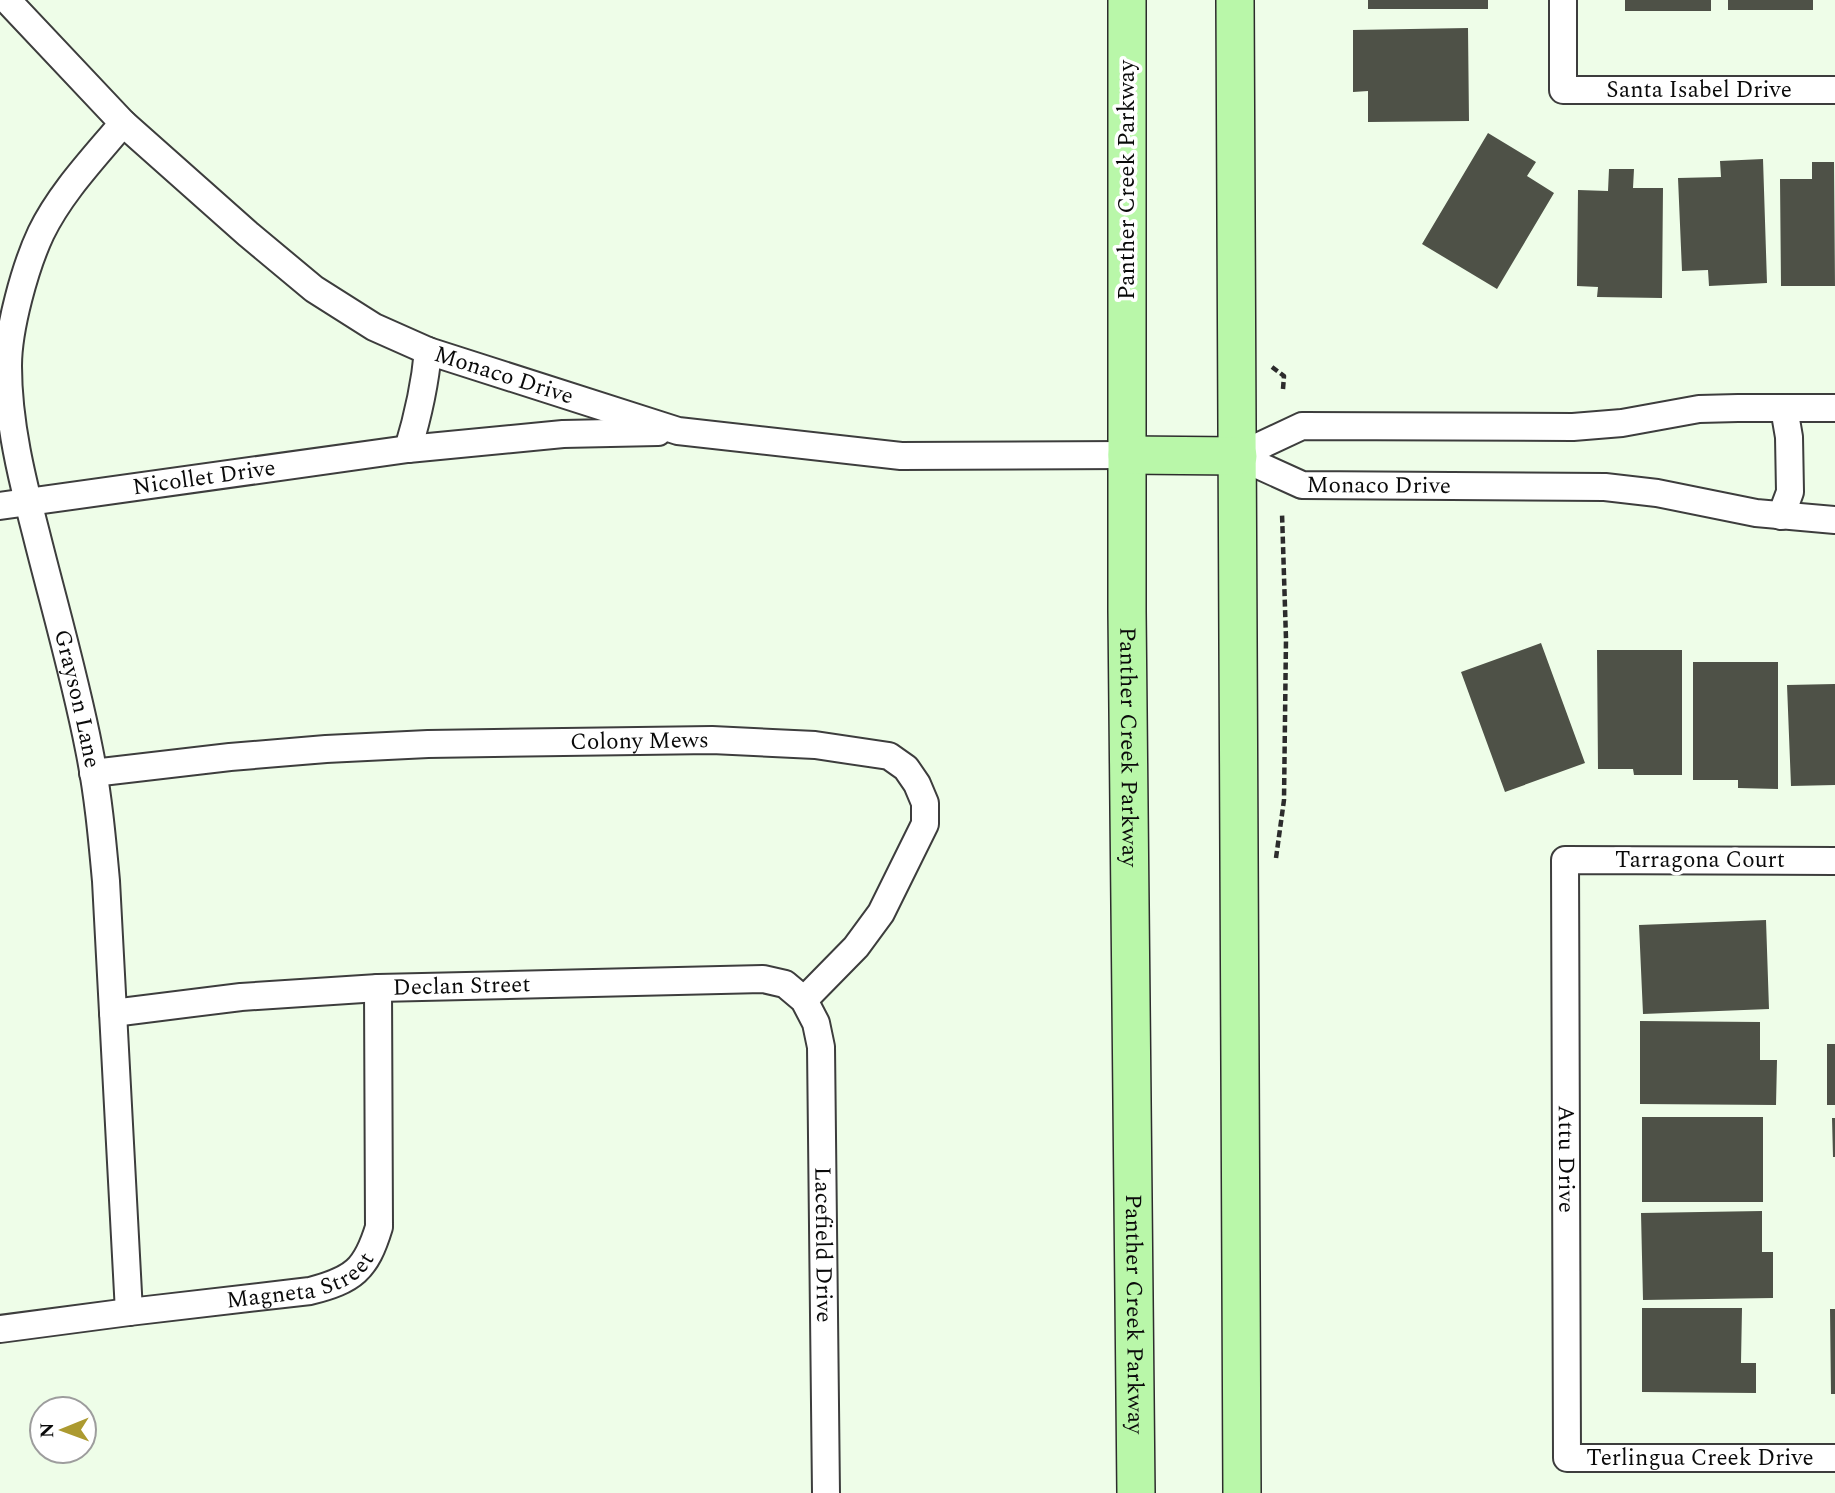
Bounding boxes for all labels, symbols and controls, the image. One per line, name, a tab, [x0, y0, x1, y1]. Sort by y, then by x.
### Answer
street label: Panther Creek Parkway	[1110, 59, 1145, 300]
street label: Santa Isabel Drive	[1606, 73, 1792, 108]
street label: Monaco Drive	[430, 337, 578, 414]
street label: Nicollet Drive	[130, 450, 278, 505]
street label: Monaco Drive	[1306, 468, 1451, 503]
street label: Grayson Lane	[44, 626, 110, 771]
street label: Panther Creek Parkway	[1110, 627, 1147, 868]
street label: Colony Mews	[570, 723, 709, 759]
street label: Tarragona Court	[1615, 843, 1785, 878]
street label: Declan Street	[393, 967, 531, 1005]
street label: Attu Drive	[1548, 1105, 1584, 1213]
street label: Lacefield Drive	[805, 1167, 842, 1323]
street label: Panther Creek Parkway	[1115, 1194, 1153, 1435]
street label: Magneta Street	[224, 1245, 383, 1318]
north arrow	[28, 1395, 98, 1465]
text: N	[33, 1422, 62, 1438]
street label: Terlingua Creek Drive	[1586, 1441, 1814, 1476]

